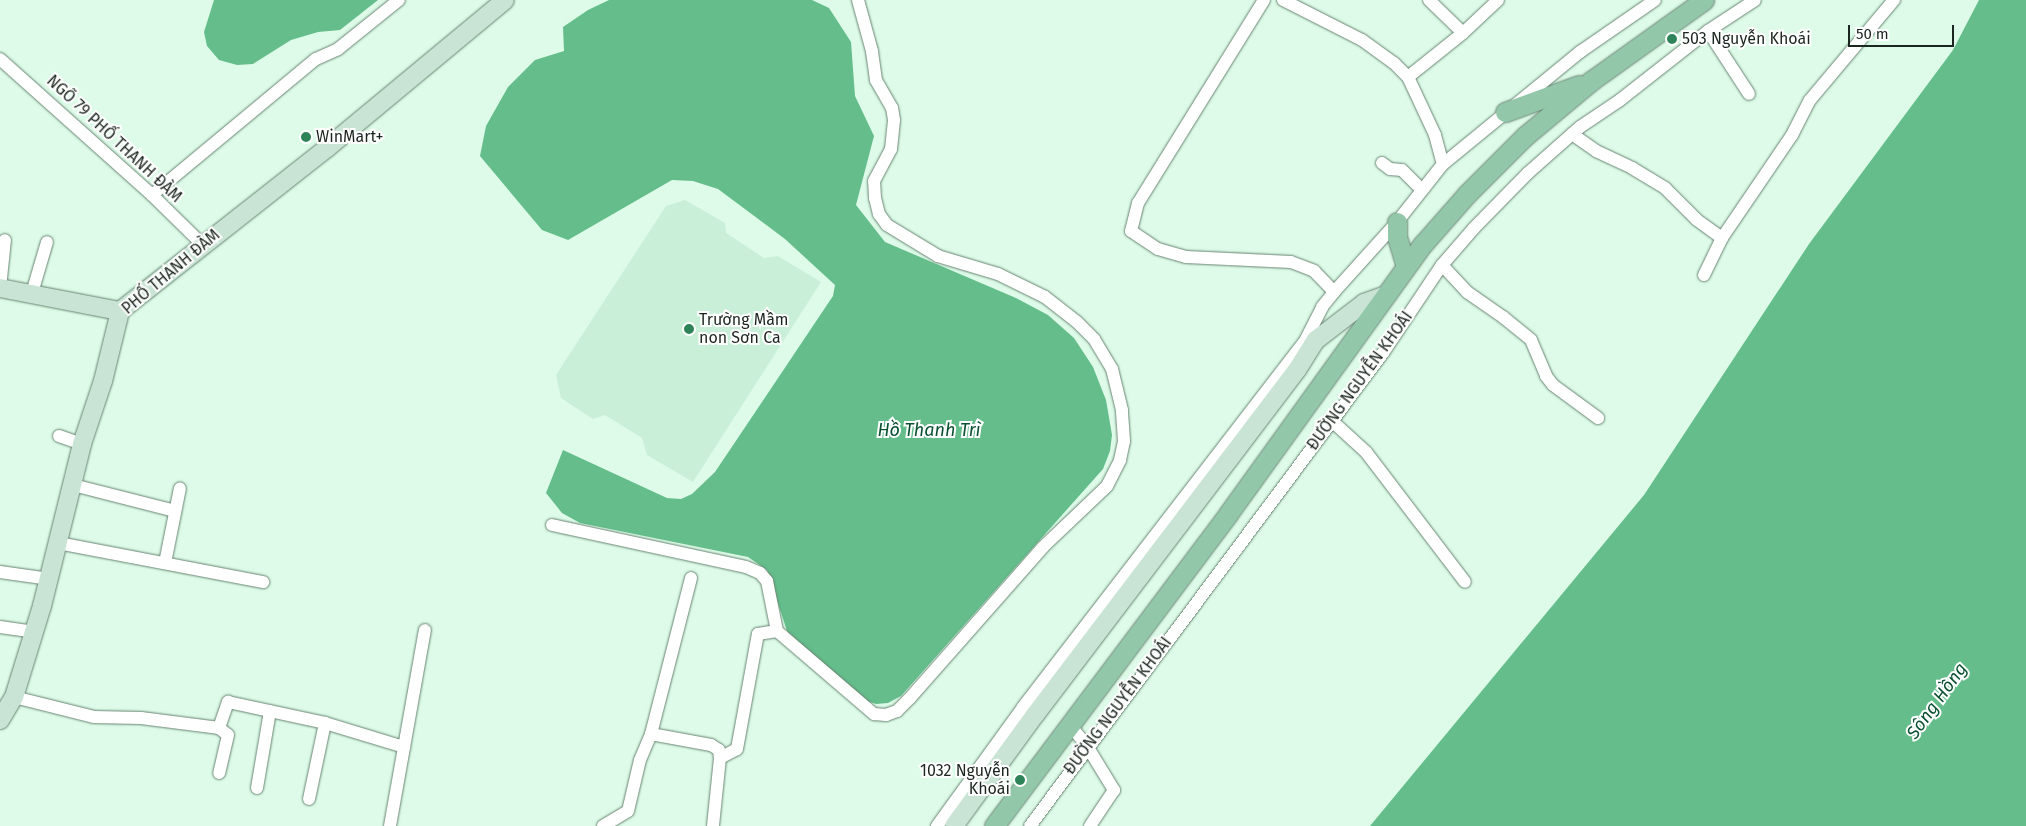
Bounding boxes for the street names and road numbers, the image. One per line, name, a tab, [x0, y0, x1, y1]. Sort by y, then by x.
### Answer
street label: NGÕ 79 PHỐ THANH ĐÀM	[43, 71, 185, 207]
street label: PHỐ THANH ĐÀM	[118, 225, 224, 319]
street label: ĐƯỜNG NGUYỄN KHOÁI	[1303, 308, 1417, 454]
street label: ĐƯỜNG NGUYỄN KHOÁI	[1060, 634, 1176, 778]

